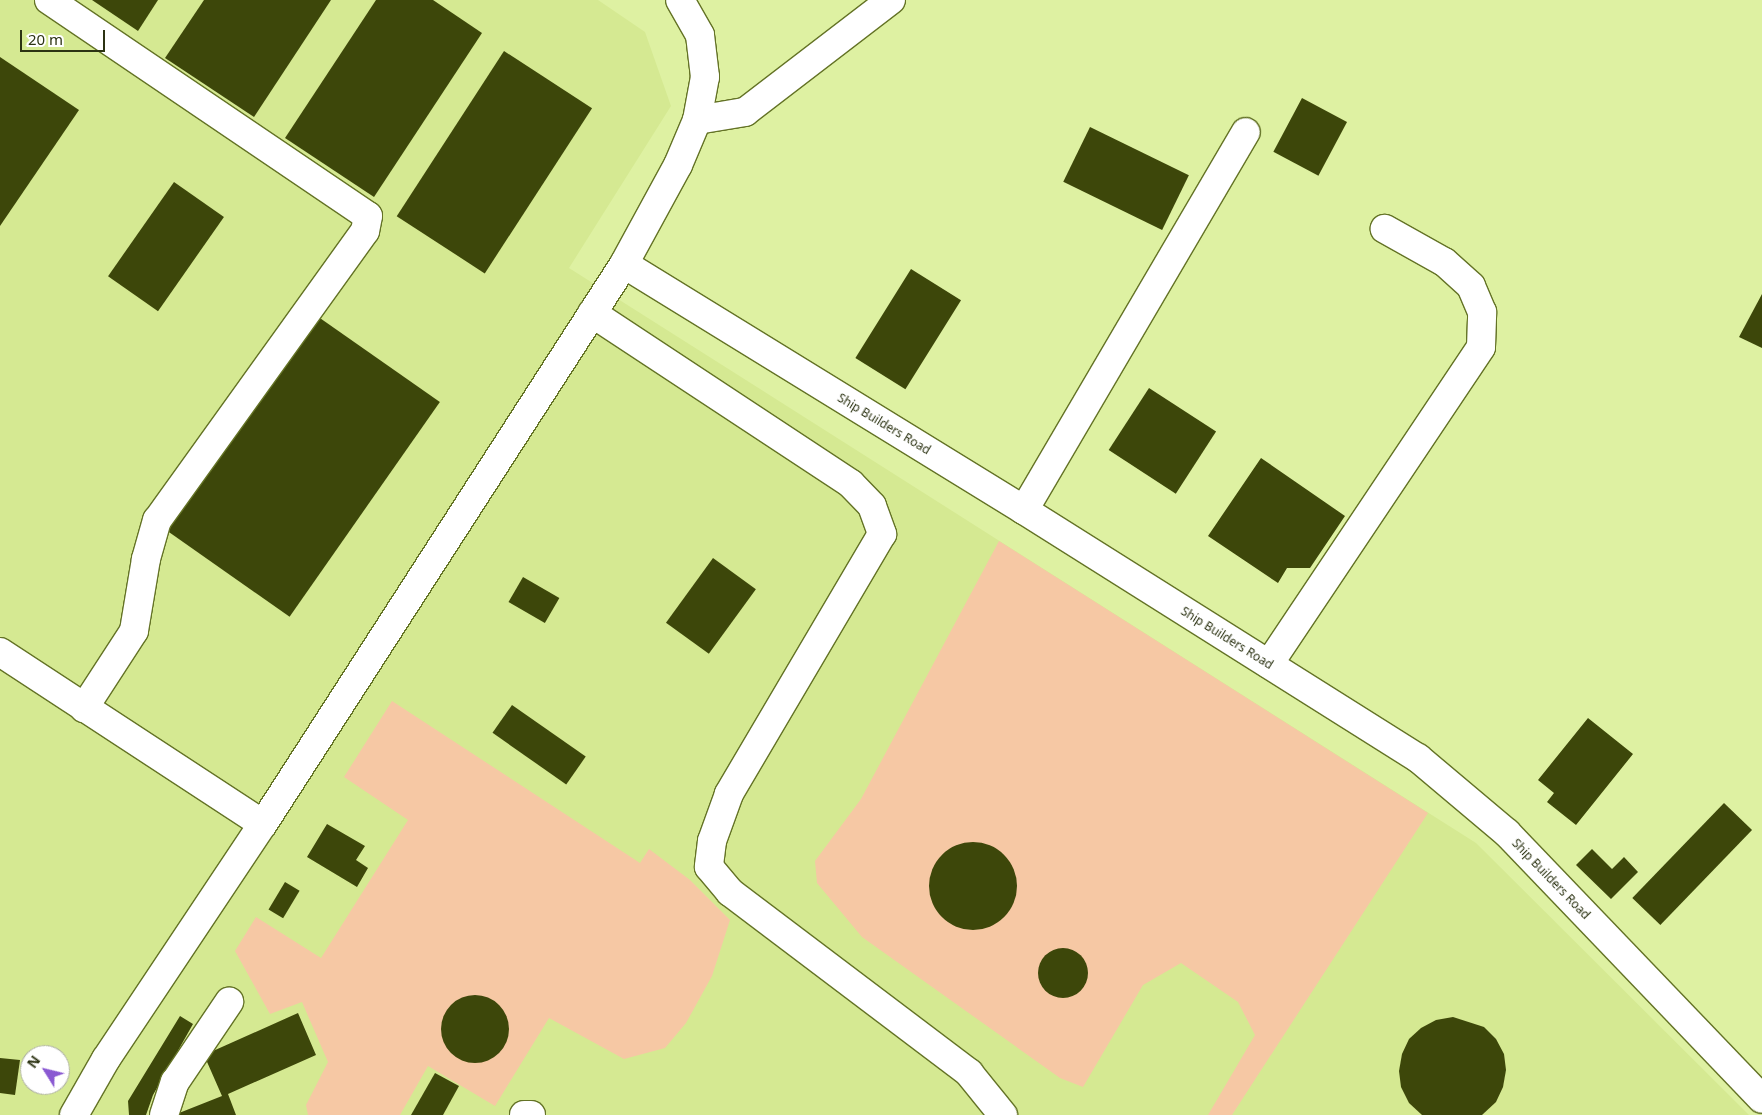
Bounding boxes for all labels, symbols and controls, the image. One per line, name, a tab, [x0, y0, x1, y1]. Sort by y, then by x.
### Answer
scale bar	[22, 20, 108, 52]
text: 20 m	[28, 29, 63, 49]
street label: Ship Builders Road	[835, 391, 933, 457]
street label: Ship Builders Road	[1178, 604, 1276, 672]
street label: Ship Builders Road	[1509, 836, 1593, 922]
north arrow	[20, 1045, 70, 1095]
text: N	[22, 1051, 44, 1072]

